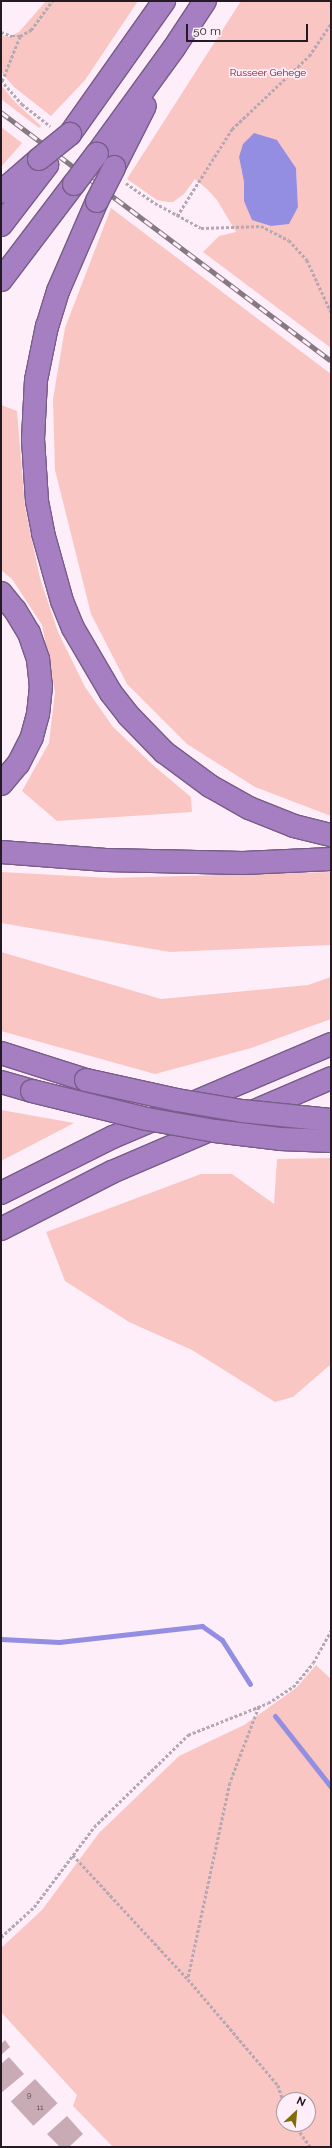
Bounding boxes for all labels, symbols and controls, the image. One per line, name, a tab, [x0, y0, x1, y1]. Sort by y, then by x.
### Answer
scale bar	[188, 16, 310, 42]
text: 50 m	[193, 24, 221, 38]
park label: Russeer Gehege	[230, 67, 306, 79]
house number: 9	[27, 2091, 31, 2101]
north arrow	[276, 2092, 316, 2132]
text: N	[294, 2094, 308, 2109]
house number: 11	[37, 2103, 43, 2113]

